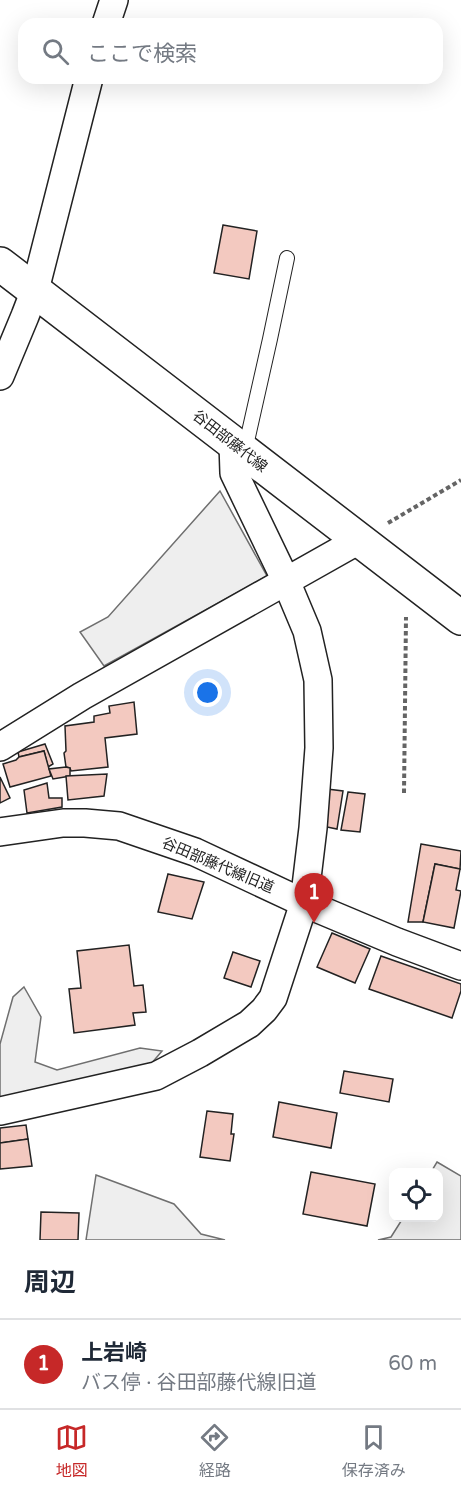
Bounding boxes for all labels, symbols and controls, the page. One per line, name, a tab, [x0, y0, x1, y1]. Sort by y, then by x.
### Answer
search box	[18, 18, 443, 84]
icon: search	[39, 35, 72, 68]
text: ここで検索	[87, 41, 197, 67]
street label: 谷田部藤代線	[189, 406, 271, 476]
your location	[193, 678, 222, 707]
street label: 谷田部藤代線旧道	[159, 833, 277, 897]
pin: 1	[294, 874, 334, 923]
map controls	[389, 1168, 443, 1222]
button: locate	[389, 1168, 443, 1222]
text: 周辺	[24, 1267, 76, 1298]
text: 上岩崎	[81, 1340, 147, 1366]
text: 1	[37, 1352, 50, 1376]
text: 60 m	[388, 1352, 437, 1376]
text: バス停 · 谷田部藤代線旧道	[81, 1371, 317, 1395]
tab: 地図	[55, 1421, 88, 1481]
tab: 経路	[198, 1421, 231, 1481]
tab: 保存済み	[342, 1421, 406, 1481]

